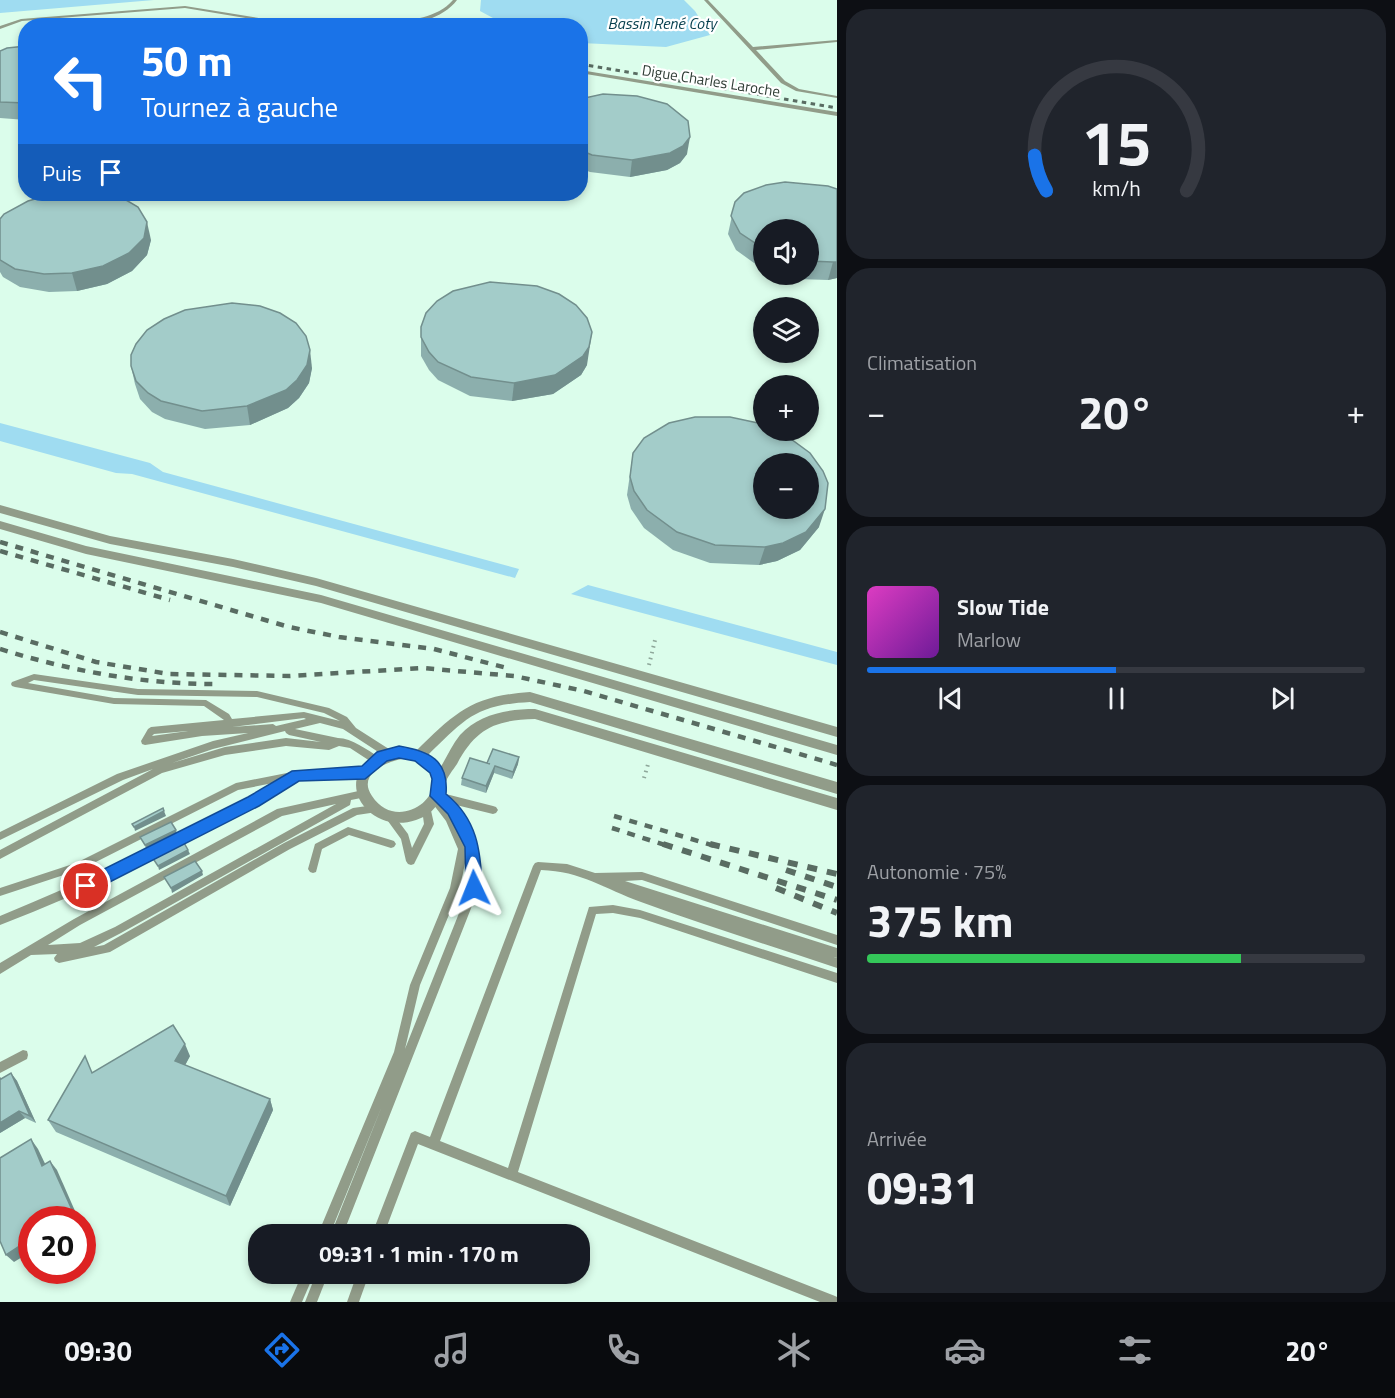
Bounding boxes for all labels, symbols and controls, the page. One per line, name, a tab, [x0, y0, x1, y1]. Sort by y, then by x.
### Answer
water label: Bassin René Coty	[607, 11, 718, 35]
text: 50 m	[141, 28, 233, 92]
icon: left	[42, 42, 120, 120]
street label: Digue Charles Laroche	[640, 58, 782, 103]
text: Tournez à gauche	[141, 86, 338, 127]
text: 15	[1081, 94, 1151, 189]
text: Puis	[42, 156, 82, 190]
icon: arrive	[94, 156, 127, 189]
text: km/h	[1092, 172, 1140, 204]
map controls	[753, 219, 819, 519]
button: sound	[753, 219, 819, 285]
button: layers	[753, 297, 819, 363]
text: Climatisation	[867, 347, 977, 378]
button: +	[753, 375, 819, 441]
text: 20°	[1078, 378, 1154, 446]
text: −	[867, 387, 885, 437]
text: +	[1347, 387, 1365, 437]
button: −	[753, 453, 819, 519]
text: Slow Tide	[957, 590, 1049, 624]
text: Marlow	[957, 624, 1021, 655]
icon: previous	[934, 682, 967, 715]
icon: pause	[1100, 682, 1133, 715]
icon: next	[1266, 682, 1299, 715]
position arrow	[442, 856, 506, 920]
text: Autonomie · 75%	[867, 856, 1006, 887]
pin	[60, 860, 111, 911]
icon: arrive	[69, 869, 102, 902]
text: 375 km	[867, 886, 1013, 954]
text: Arrivée	[867, 1123, 927, 1154]
text: 09:31	[867, 1153, 979, 1221]
speed limit sign: 20	[18, 1206, 96, 1284]
text: 09:31 · 1 min · 170 m	[319, 1237, 519, 1271]
icon: directions	[261, 1329, 303, 1371]
icon: music	[431, 1329, 473, 1371]
icon: phone	[602, 1329, 644, 1371]
icon: climate	[773, 1329, 815, 1371]
icon: car	[944, 1329, 986, 1371]
icon: filters	[1114, 1329, 1156, 1371]
text: 09:30	[64, 1330, 132, 1371]
text: 20°	[1285, 1330, 1331, 1371]

